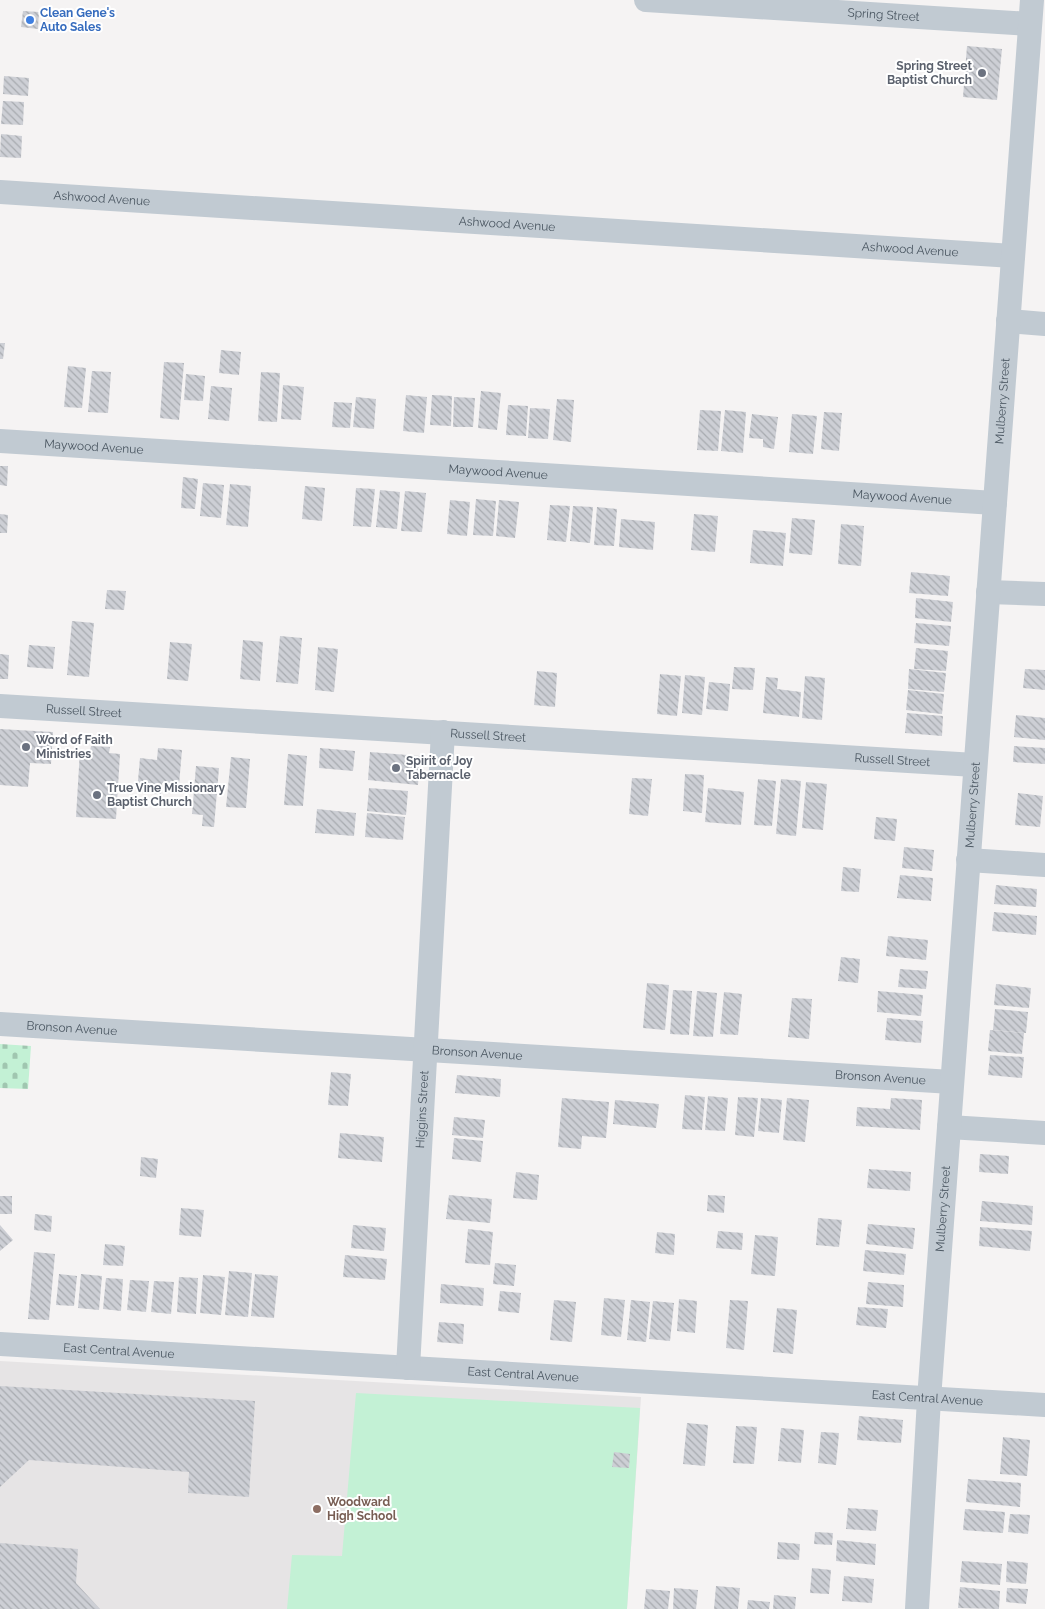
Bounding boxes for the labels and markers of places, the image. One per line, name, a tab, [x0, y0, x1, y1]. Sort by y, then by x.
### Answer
place label: Clean Gene's Auto Sales	[40, 6, 115, 34]
marker: Clean Gene's Auto Sales	[24, 14, 36, 26]
place label: Spring Street Baptist Church	[887, 59, 972, 87]
marker: Spring Street Baptist Church	[976, 67, 988, 79]
place label: Word of Faith Ministries	[36, 733, 113, 761]
marker: Word of Faith Ministries	[20, 741, 32, 753]
place label: Spirit of Joy Tabernacle	[406, 754, 473, 782]
marker: Spirit of Joy Tabernacle	[390, 762, 402, 774]
place label: True Vine Missionary Baptist Church	[107, 781, 225, 809]
marker: True Vine Missionary Baptist Church	[91, 789, 103, 801]
place label: Woodward High School	[327, 1495, 397, 1523]
marker: Woodward High School	[311, 1503, 323, 1515]

